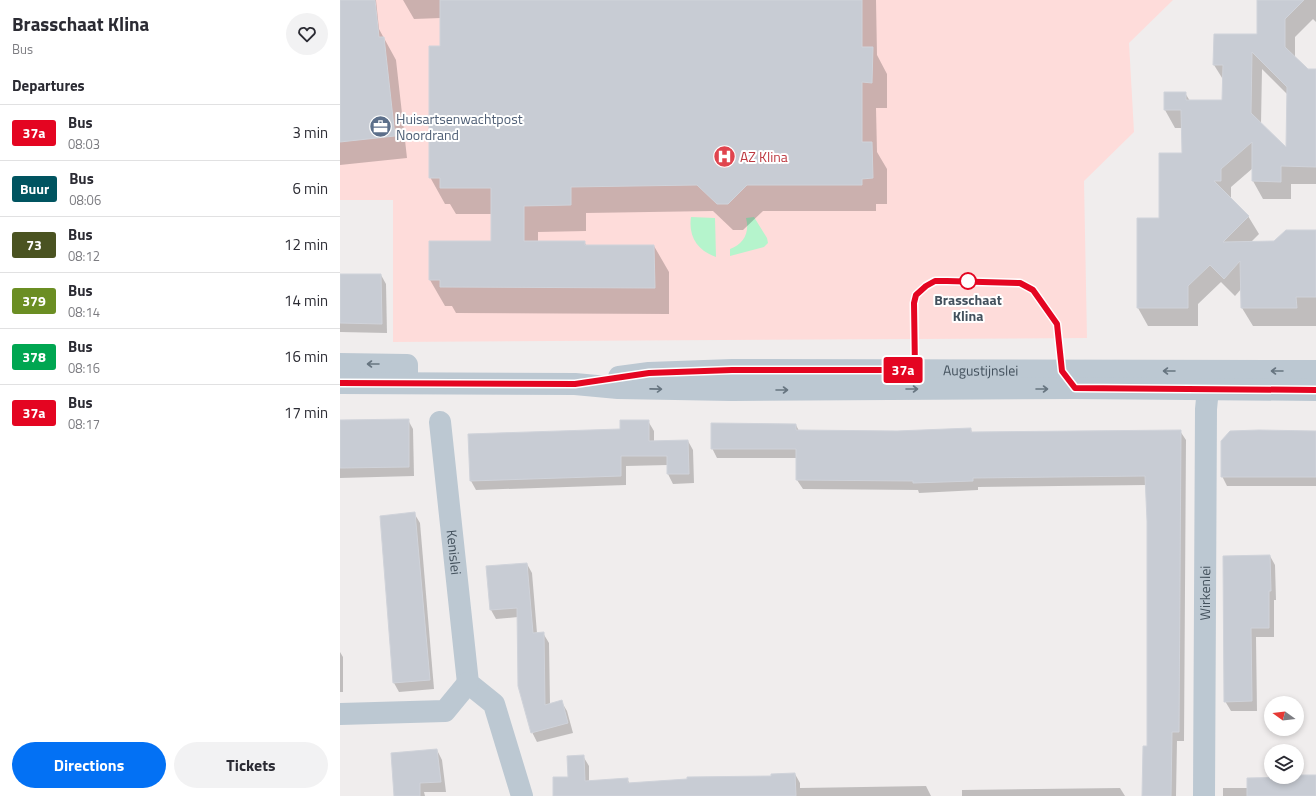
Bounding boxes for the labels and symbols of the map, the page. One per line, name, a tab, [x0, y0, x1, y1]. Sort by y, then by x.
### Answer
place label: Huisartsenwachtpost Noordrand	[396, 108, 523, 145]
office icon: Huisartsenwachtpost Noordrand	[367, 114, 393, 140]
hospital icon: AZ Klina	[711, 144, 737, 170]
place label: AZ Klina	[740, 146, 788, 167]
marker: Brasschaat Klina	[959, 272, 977, 290]
place label: Brasschaat Klina	[934, 289, 1002, 326]
line badge: 37a	[880, 357, 926, 383]
street label: Augustijnslei	[943, 359, 1018, 380]
one-way arrow	[367, 360, 380, 368]
one-way arrow	[1163, 367, 1176, 375]
one-way arrow	[1271, 367, 1284, 375]
one-way arrow	[649, 385, 662, 393]
one-way arrow	[905, 385, 918, 393]
one-way arrow	[1035, 385, 1048, 393]
one-way arrow	[775, 386, 788, 394]
street label: Kenislei	[442, 529, 467, 576]
street label: Wirkenlei	[1194, 566, 1215, 620]
north arrow	[1264, 696, 1304, 736]

